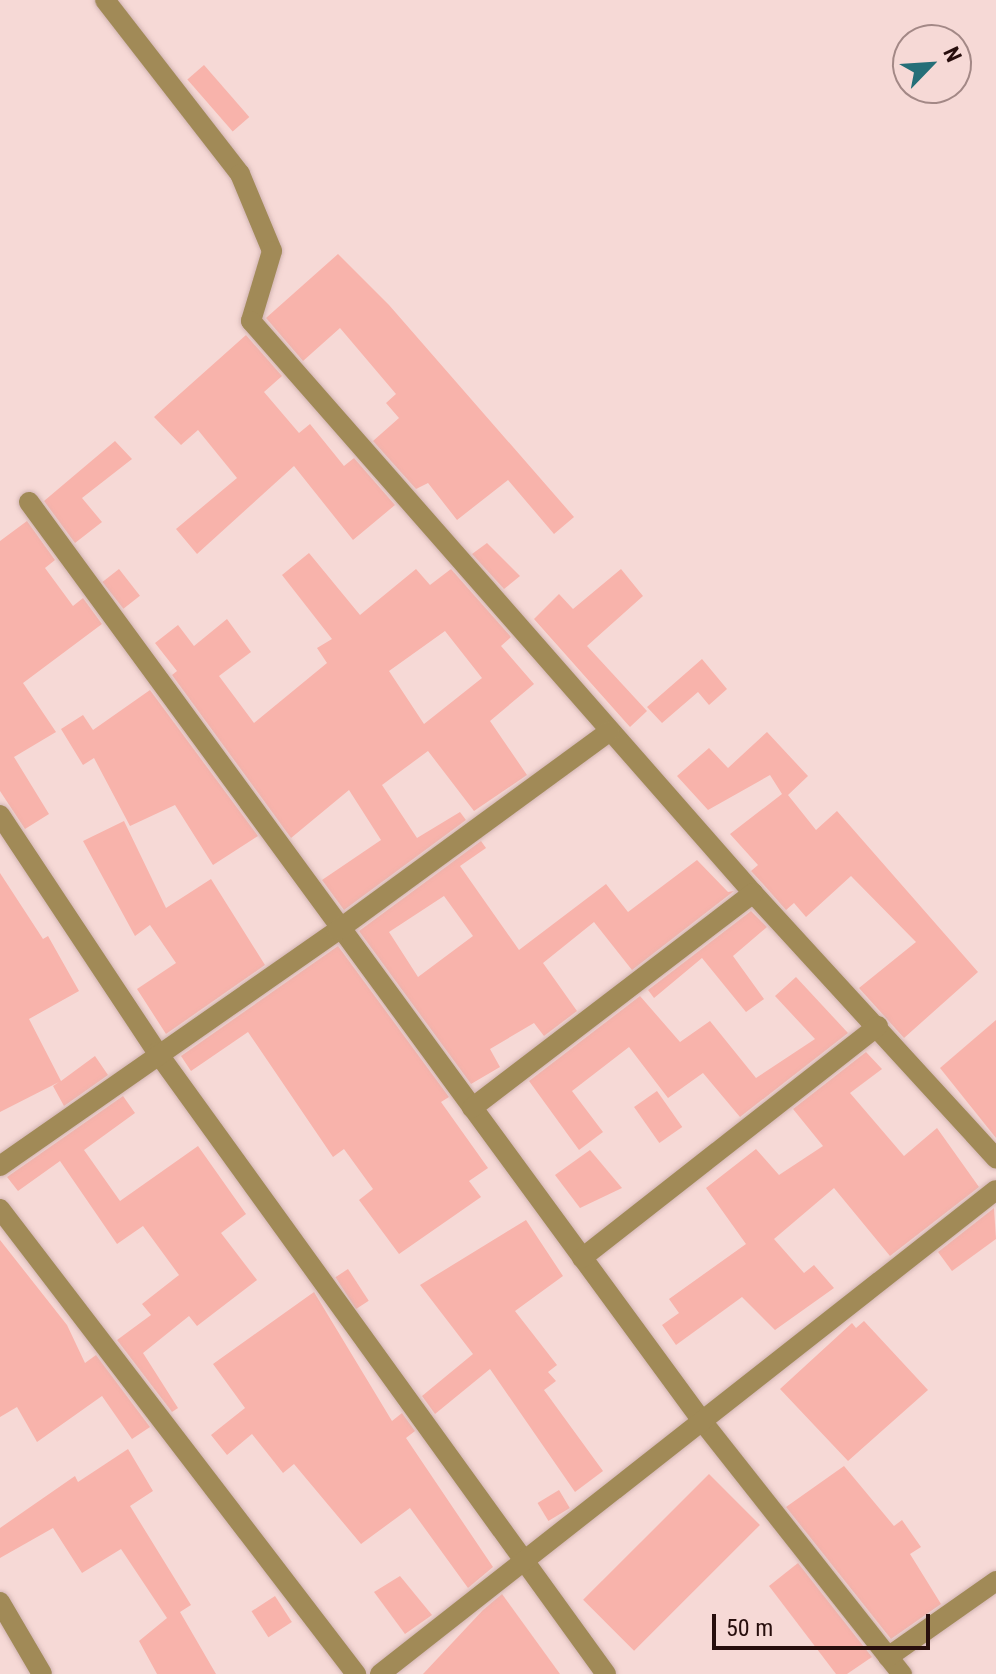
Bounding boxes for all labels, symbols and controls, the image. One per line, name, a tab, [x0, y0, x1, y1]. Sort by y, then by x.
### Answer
north arrow	[892, 24, 972, 104]
text: N	[938, 43, 967, 66]
scale bar	[716, 1598, 934, 1648]
text: 50 m	[726, 1614, 773, 1642]

